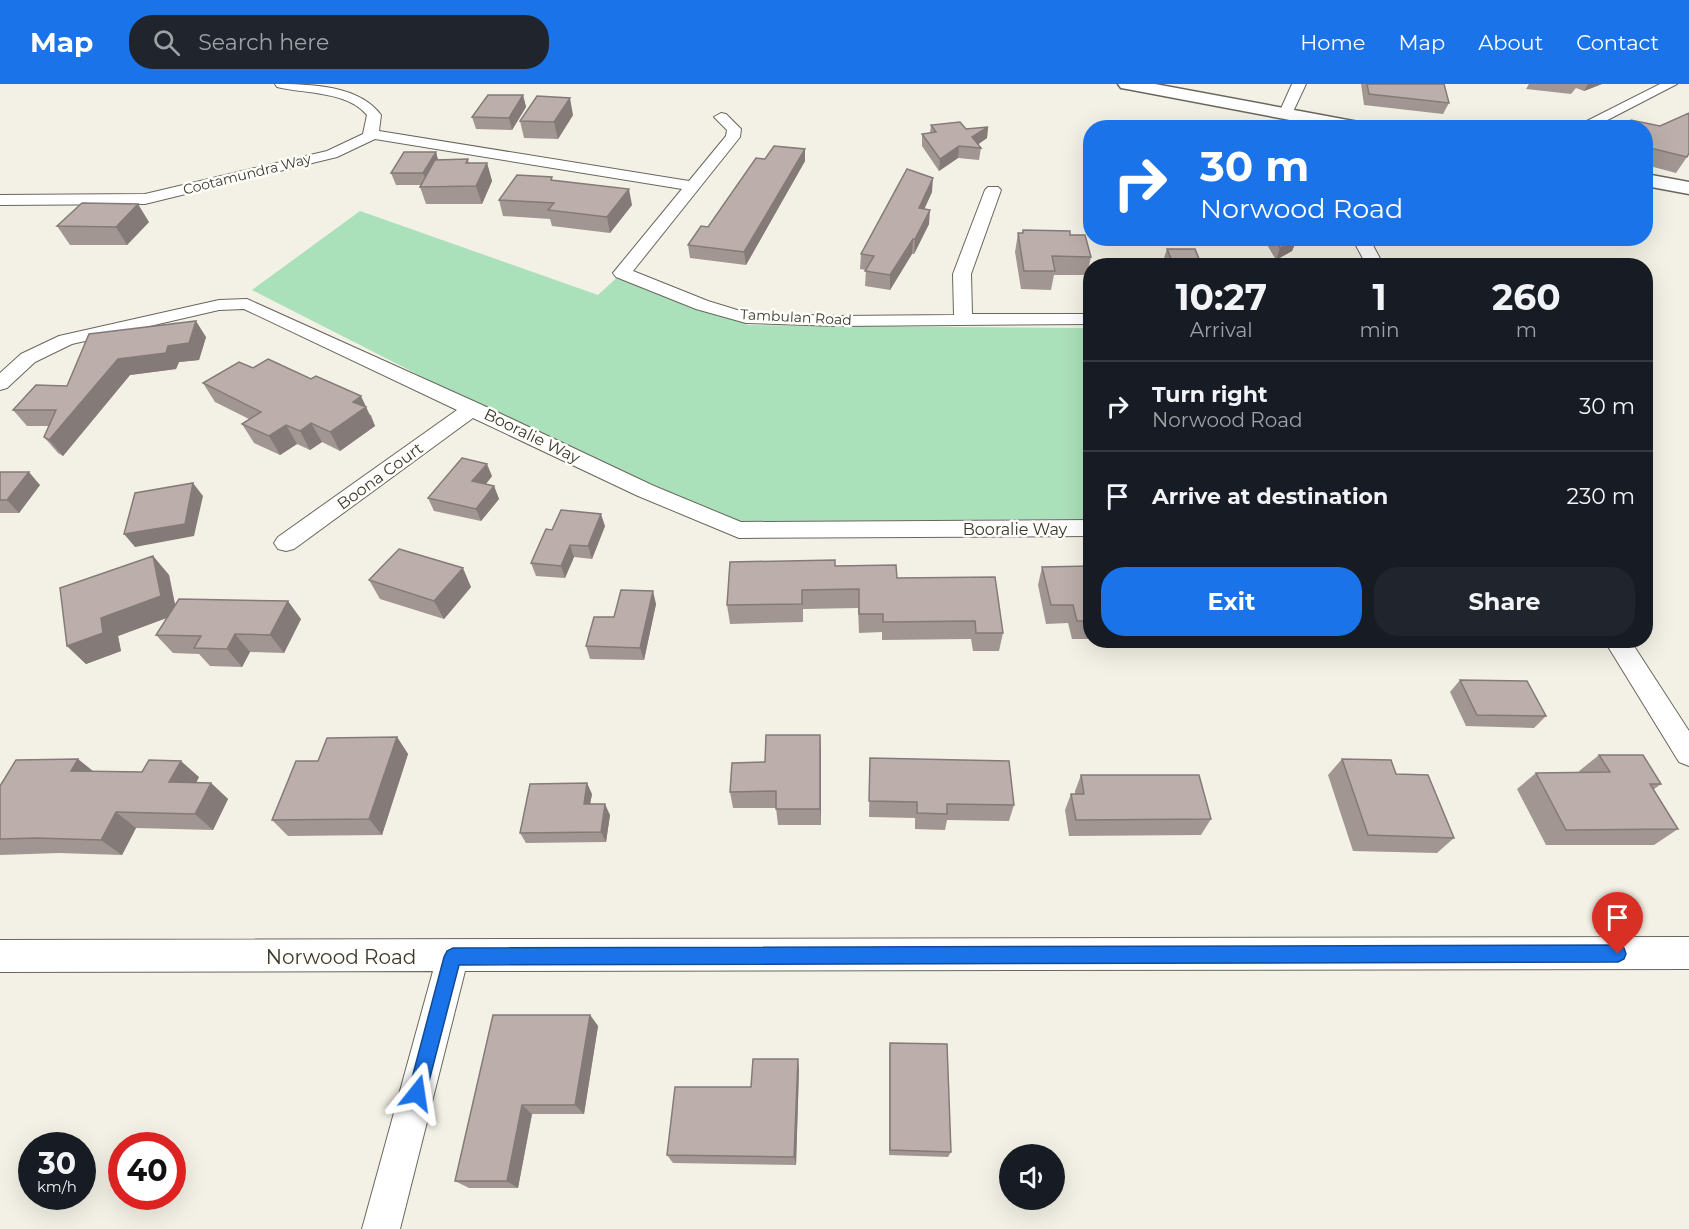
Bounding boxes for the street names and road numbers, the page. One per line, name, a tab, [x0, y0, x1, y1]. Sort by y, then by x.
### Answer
street label: Cootamundra Way	[181, 149, 313, 199]
street label: Tambulan Road	[740, 305, 852, 329]
street label: Booralie Way	[481, 405, 583, 468]
street label: Boona Court	[333, 438, 427, 514]
street label: Booralie Way	[963, 520, 1068, 539]
street label: Norwood Road	[266, 945, 416, 969]

